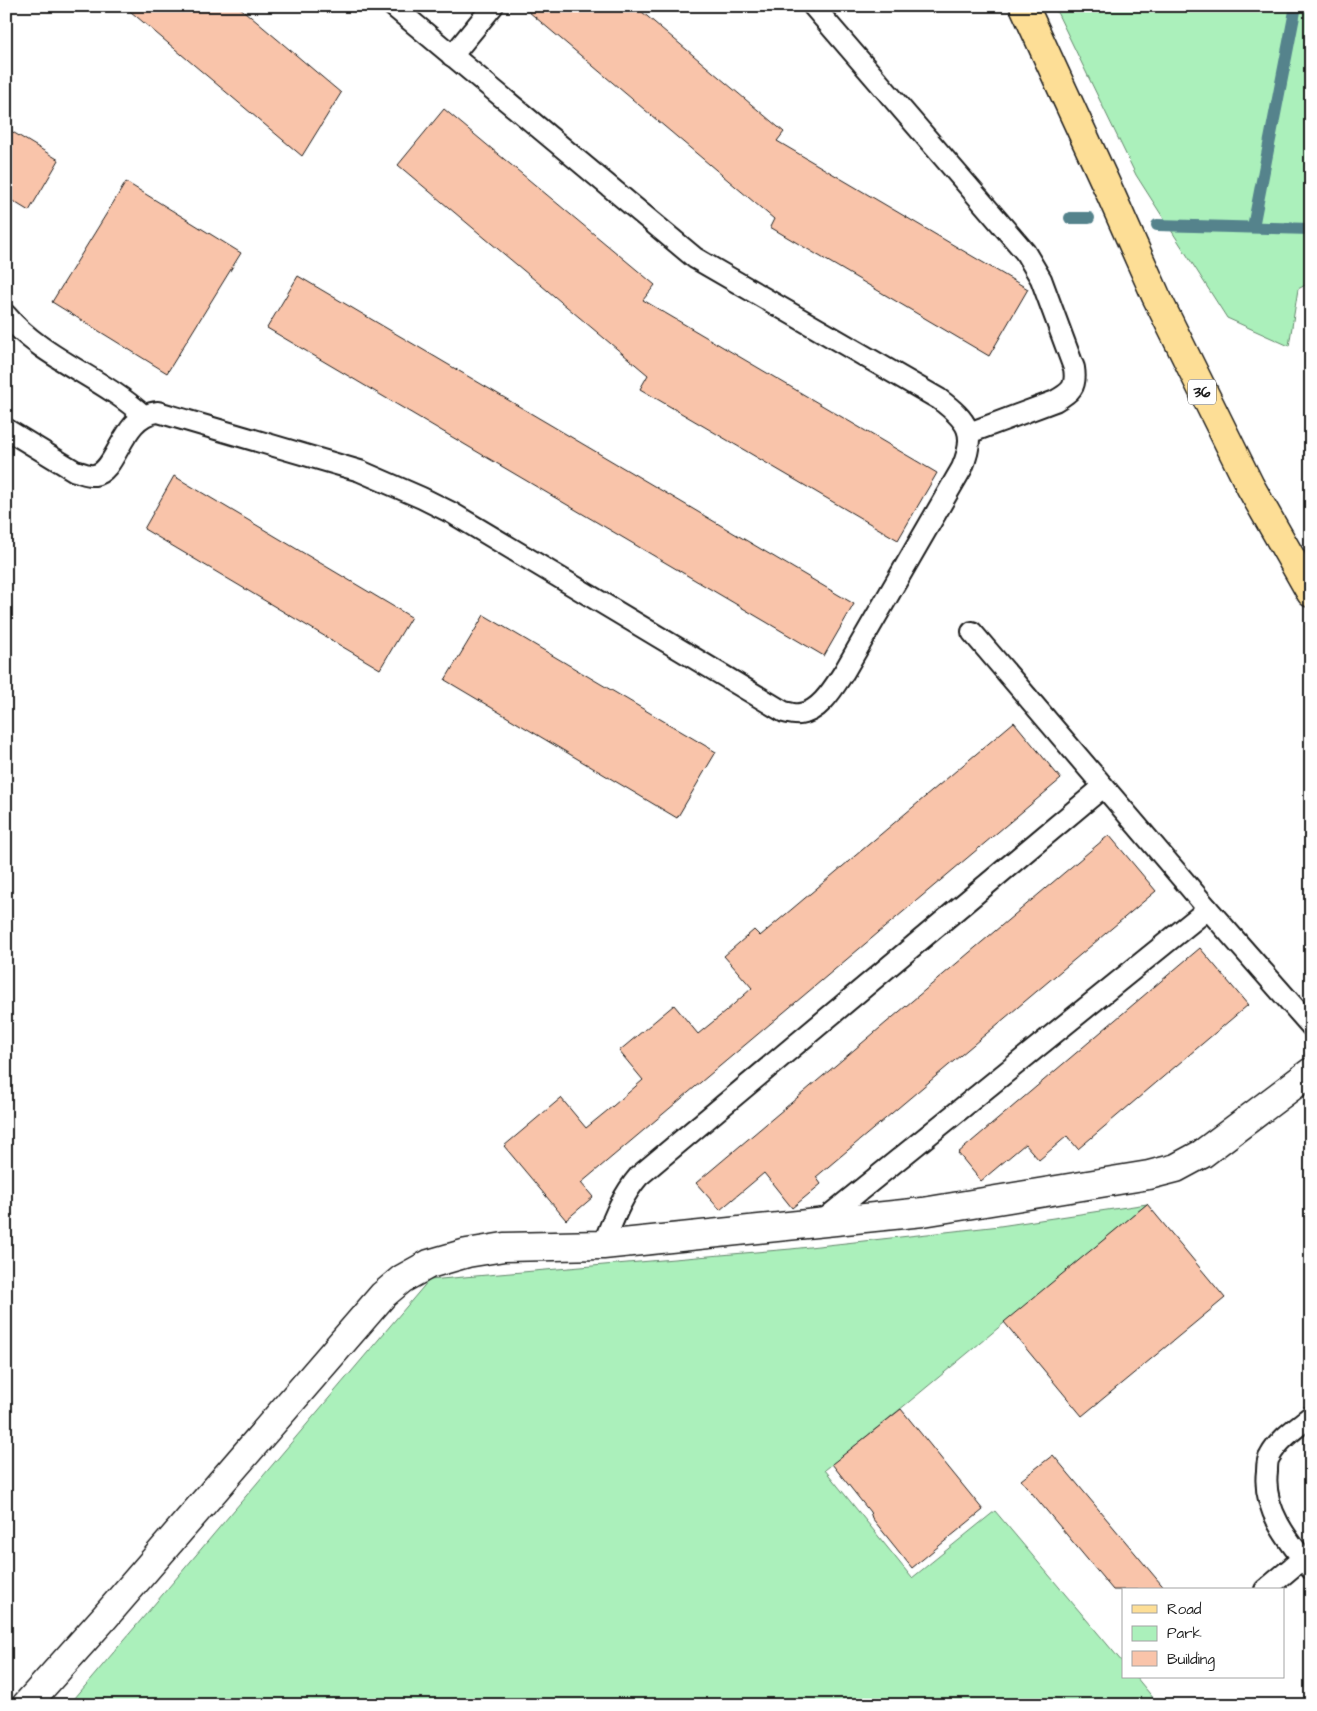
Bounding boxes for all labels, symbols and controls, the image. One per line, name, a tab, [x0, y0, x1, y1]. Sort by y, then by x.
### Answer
road number: 36	[1188, 380, 1216, 404]
legend	[1122, 1588, 1284, 1678]
text: Road	[1167, 1599, 1202, 1620]
text: Park	[1167, 1623, 1202, 1644]
text: Building	[1167, 1649, 1215, 1671]

